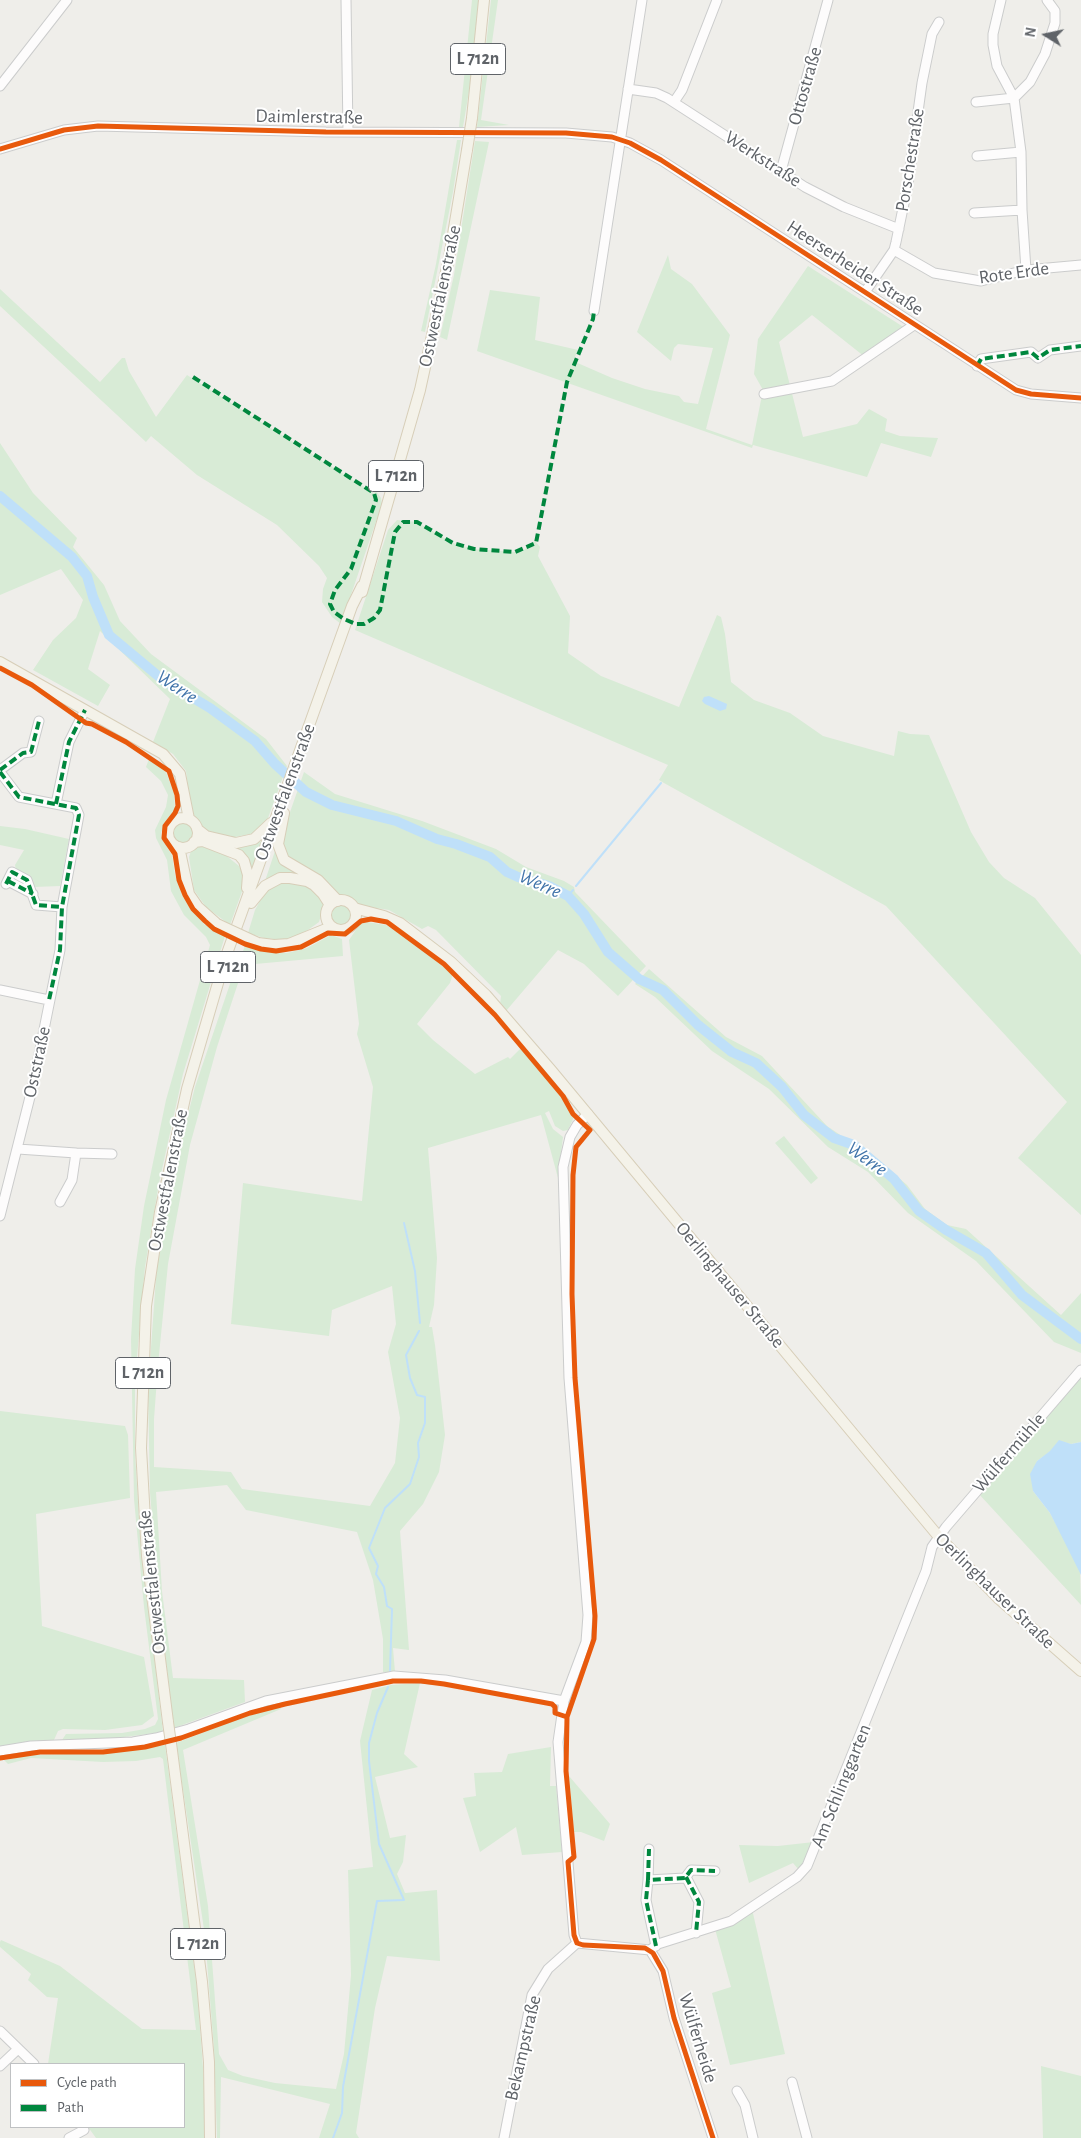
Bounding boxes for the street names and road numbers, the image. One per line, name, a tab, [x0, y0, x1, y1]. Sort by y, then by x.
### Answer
road number: L 712n	[450, 44, 506, 74]
street label: Ottostraße	[783, 44, 827, 128]
street label: Daimlerstraße	[255, 105, 363, 129]
street label: Porschestraße	[891, 107, 929, 213]
street label: Werkstraße	[720, 126, 806, 192]
street label: Heerserheider Straße	[782, 215, 928, 321]
street label: Ostwestfalenstraße	[414, 223, 466, 369]
street label: Rote Erde	[977, 257, 1051, 289]
road number: L 712n	[368, 461, 424, 492]
street label: Ostwestfalenstraße	[250, 720, 320, 864]
road number: L 712n	[200, 952, 256, 982]
street label: Oststraße	[18, 1024, 56, 1100]
street label: Ostwestfalenstraße	[143, 1107, 193, 1253]
street label: Oerlinghauser Straße	[671, 1217, 789, 1353]
road number: L 712n	[116, 1358, 170, 1389]
street label: Wülfermühle	[968, 1408, 1050, 1498]
street label: Ostwestfalenstraße	[133, 1509, 171, 1655]
street label: Oerlinghauser Straße	[930, 1528, 1060, 1654]
street label: Am Schlinggarten	[806, 1721, 876, 1851]
road number: L 712n	[170, 1928, 226, 1960]
street label: Wülferheide	[674, 1990, 722, 2086]
street label: Bekampstraße	[500, 1993, 546, 2103]

